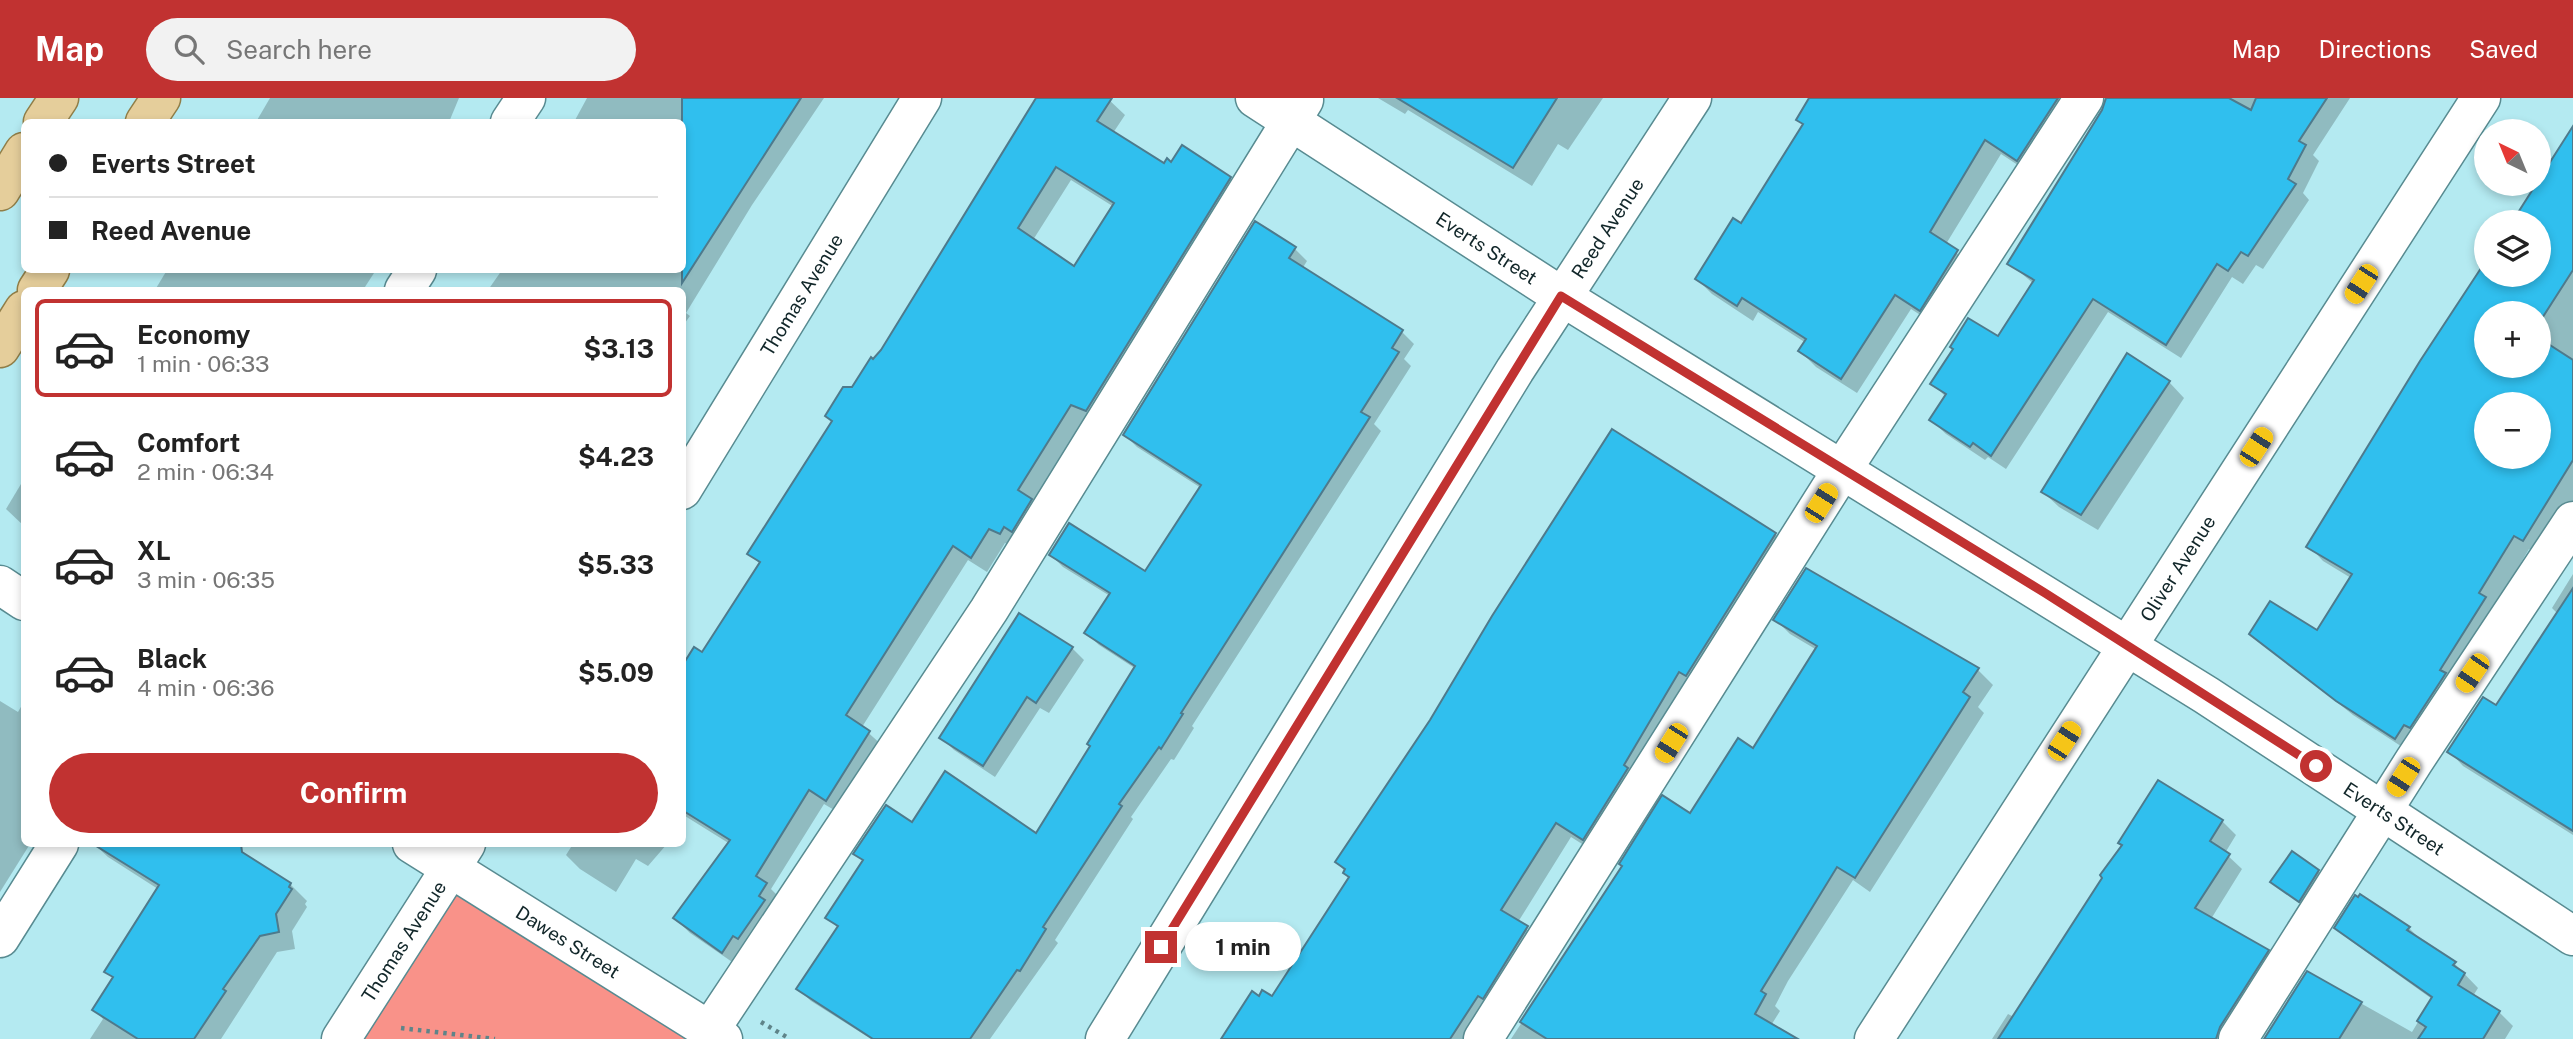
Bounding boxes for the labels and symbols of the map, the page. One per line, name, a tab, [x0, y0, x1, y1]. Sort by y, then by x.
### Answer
north arrow	[2474, 119, 2552, 196]
street label: Reed Avenue	[1567, 174, 1648, 282]
street label: Everts Street	[1432, 207, 1541, 289]
street label: Thomas Avenue	[756, 230, 847, 360]
car	[2341, 261, 2382, 307]
car	[2236, 424, 2277, 470]
car	[1801, 480, 1842, 526]
street label: Oliver Avenue	[2135, 511, 2220, 626]
car	[2452, 650, 2493, 696]
car	[2044, 718, 2085, 764]
car	[1651, 720, 1692, 766]
route start	[2300, 750, 2332, 782]
car	[2383, 754, 2424, 800]
street label: Everts Street	[2340, 778, 2449, 860]
street label: Thomas Avenue	[357, 877, 450, 1006]
street label: Dawes Street	[512, 901, 624, 983]
callout: 1 min	[1186, 922, 1301, 972]
route end	[1145, 931, 1177, 963]

